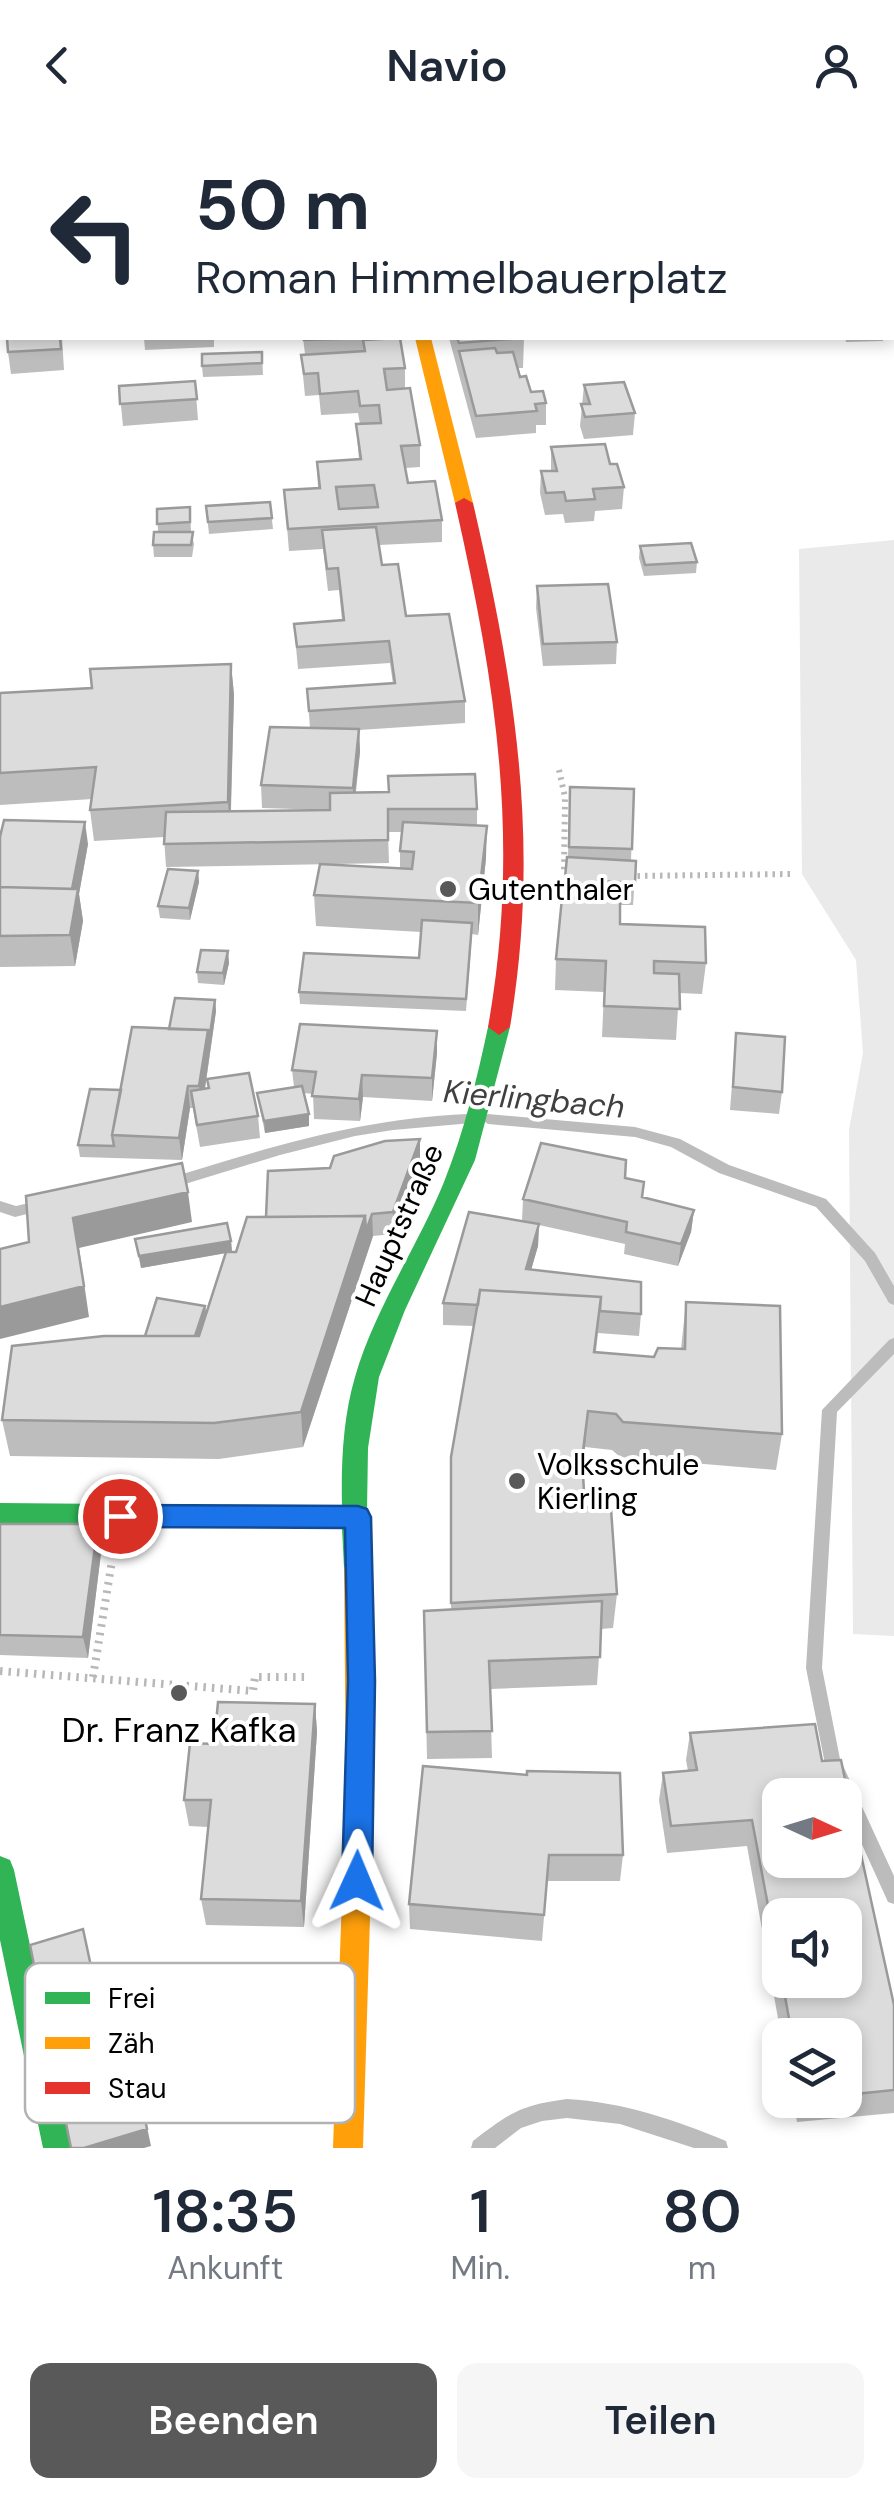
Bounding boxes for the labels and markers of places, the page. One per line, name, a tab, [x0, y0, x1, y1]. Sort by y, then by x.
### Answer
place label: Gutenthaler	[468, 870, 634, 909]
marker: Gutenthaler	[437, 878, 459, 900]
place label: Volksschule Kierling	[537, 1445, 699, 1518]
marker: Volksschule Kierling	[506, 1470, 528, 1492]
pin	[78, 1474, 163, 1559]
marker: Dr. Franz Kafka	[168, 1682, 190, 1704]
place label: Dr. Franz Kafka	[61, 1707, 297, 1753]

